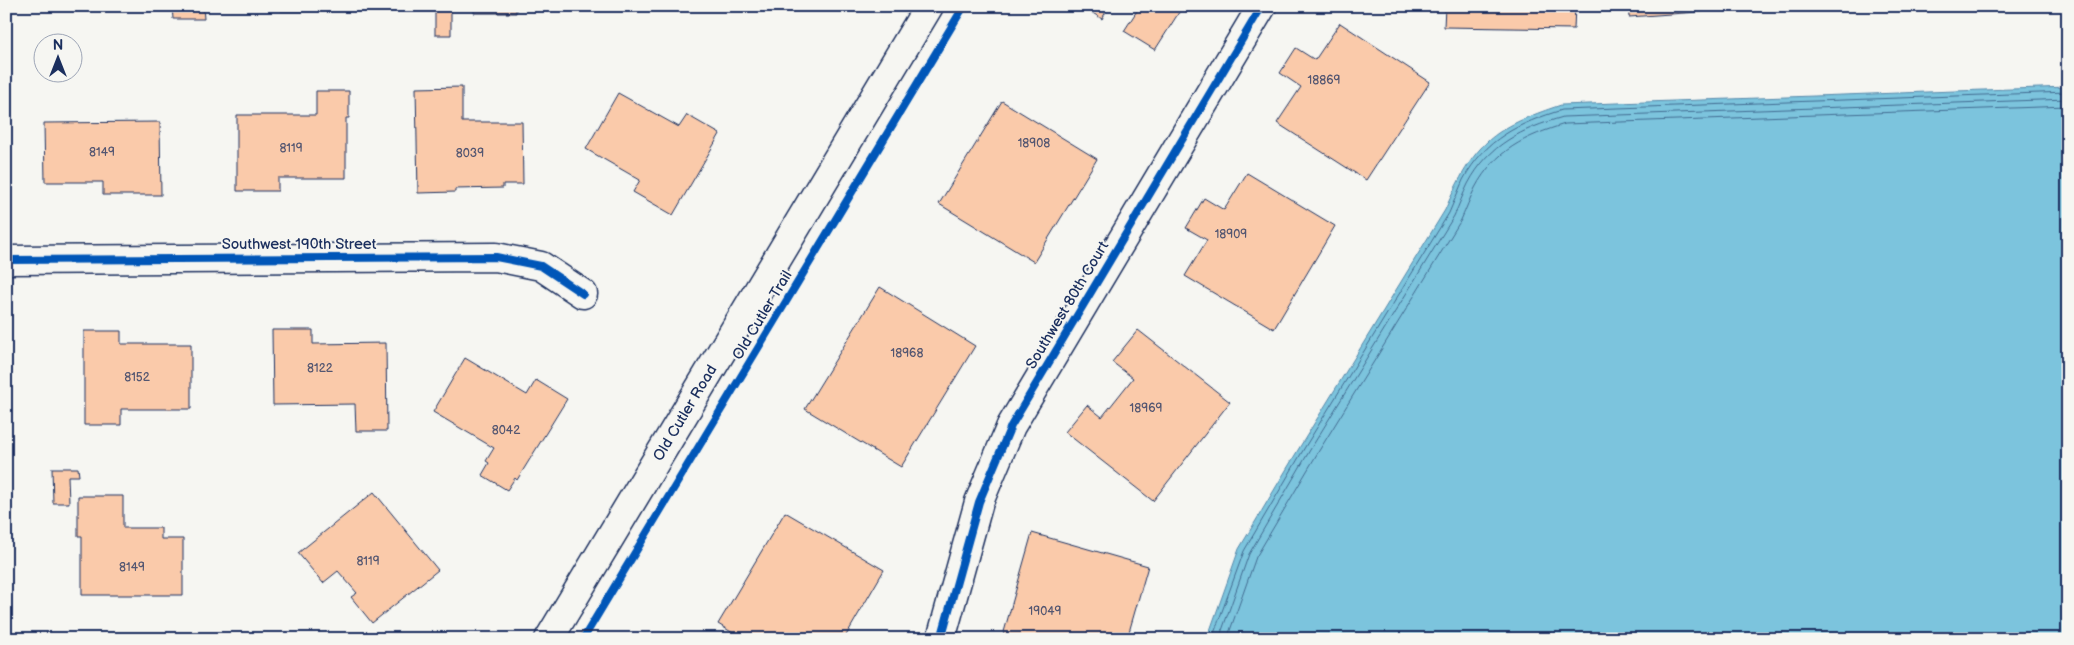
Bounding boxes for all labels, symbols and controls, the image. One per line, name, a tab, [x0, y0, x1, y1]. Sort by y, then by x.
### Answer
north arrow	[32, 32, 82, 82]
text: N	[53, 37, 63, 54]
house number: 18869	[1308, 73, 1341, 88]
house number: 18908	[1018, 136, 1050, 151]
house number: 8119	[279, 141, 303, 156]
house number: 8149	[89, 145, 115, 160]
house number: 8039	[456, 146, 484, 161]
house number: 18909	[1215, 227, 1247, 242]
street label: Southwest 190th Street	[222, 235, 377, 254]
street label: Southwest 80th Court	[1022, 238, 1113, 373]
street label: Old Cutler Trail	[728, 267, 797, 363]
house number: 18968	[891, 346, 923, 361]
house number: 8122	[307, 361, 333, 376]
street label: Old Cutler Road	[649, 361, 721, 465]
house number: 8152	[124, 370, 150, 385]
house number: 18969	[1130, 401, 1162, 416]
house number: 8042	[492, 423, 520, 438]
house number: 8119	[356, 554, 380, 569]
house number: 8149	[119, 560, 145, 575]
house number: 19049	[1029, 604, 1062, 619]

